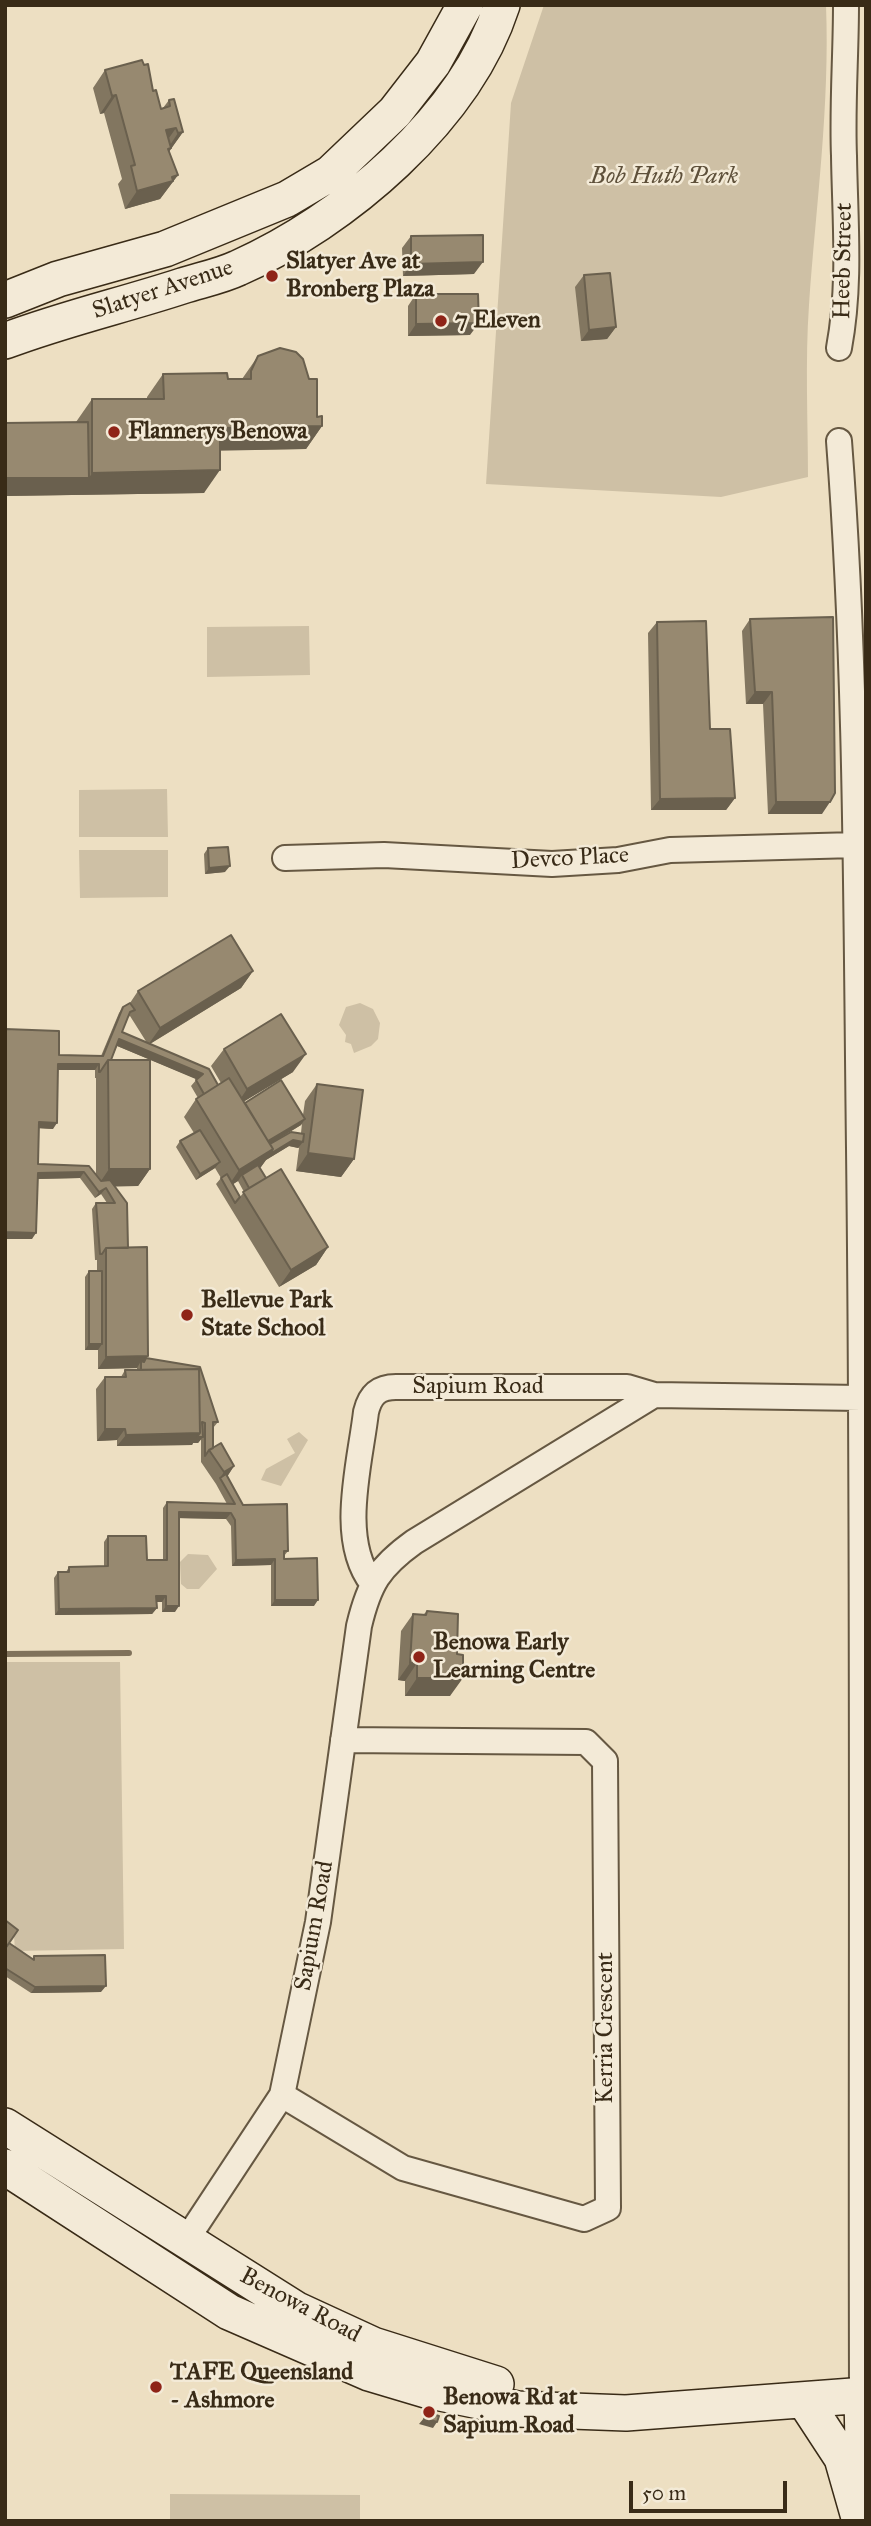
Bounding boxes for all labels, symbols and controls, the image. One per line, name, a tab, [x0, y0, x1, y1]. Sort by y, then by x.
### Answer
park label: Bob Huth Park	[590, 163, 738, 191]
street label: Heeb Street	[829, 202, 859, 320]
place label: Slatyer Ave at Bronberg Plaza	[286, 248, 434, 304]
street label: Slatyer Avenue	[89, 254, 237, 326]
marker: Slatyer Ave at Bronberg Plaza	[264, 268, 280, 284]
place label: 7 Eleven	[455, 307, 541, 335]
marker: 7 Eleven	[433, 313, 449, 329]
place label: Flannerys Benowa	[128, 418, 307, 446]
marker: Flannerys Benowa	[106, 424, 122, 440]
street label: Devco Place	[510, 842, 630, 876]
place label: Bellevue Park State School	[201, 1287, 333, 1343]
marker: Bellevue Park State School	[179, 1307, 195, 1323]
street label: Sapium Road	[412, 1373, 544, 1401]
place label: Benowa Early Learning Centre	[433, 1629, 595, 1685]
marker: Benowa Early Learning Centre	[411, 1649, 427, 1665]
street label: Sapium Road	[289, 1859, 341, 1993]
street label: Kerria Crescent	[592, 1952, 620, 2104]
street label: Benowa Road	[234, 2262, 366, 2350]
place label: TAFE Queensland - Ashmore	[170, 2359, 353, 2415]
marker: TAFE Queensland - Ashmore	[148, 2379, 164, 2395]
place label: Benowa Rd at Sapium Road	[443, 2384, 578, 2440]
marker: Benowa Rd at Sapium Road	[421, 2404, 437, 2420]
scale bar	[633, 2466, 790, 2510]
text: 50 m	[642, 2480, 686, 2506]

